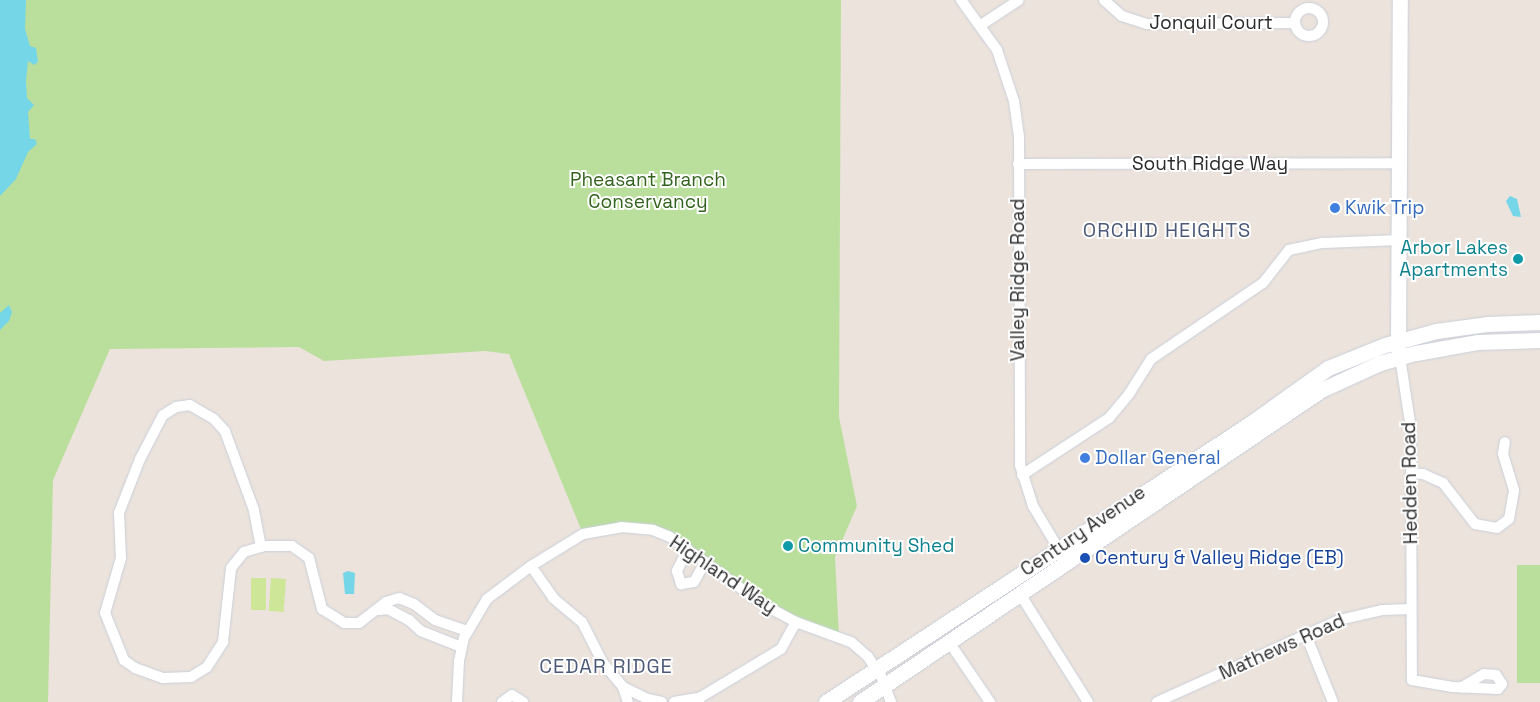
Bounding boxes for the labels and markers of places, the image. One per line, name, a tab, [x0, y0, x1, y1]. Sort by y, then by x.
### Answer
place label: Kwik Trip	[1345, 197, 1425, 219]
marker: Kwik Trip	[1329, 202, 1341, 214]
place label: Arbor Lakes Apartments	[1399, 237, 1508, 281]
marker: Arbor Lakes Apartments	[1512, 253, 1524, 265]
place label: Dollar General	[1095, 447, 1221, 469]
marker: Dollar General	[1079, 452, 1091, 464]
place label: Community Shed	[798, 535, 954, 557]
marker: Community Shed	[782, 540, 794, 552]
place label: Century & Valley Ridge (EB)	[1095, 547, 1344, 569]
marker: Century & Valley Ridge (EB)	[1079, 552, 1091, 564]

